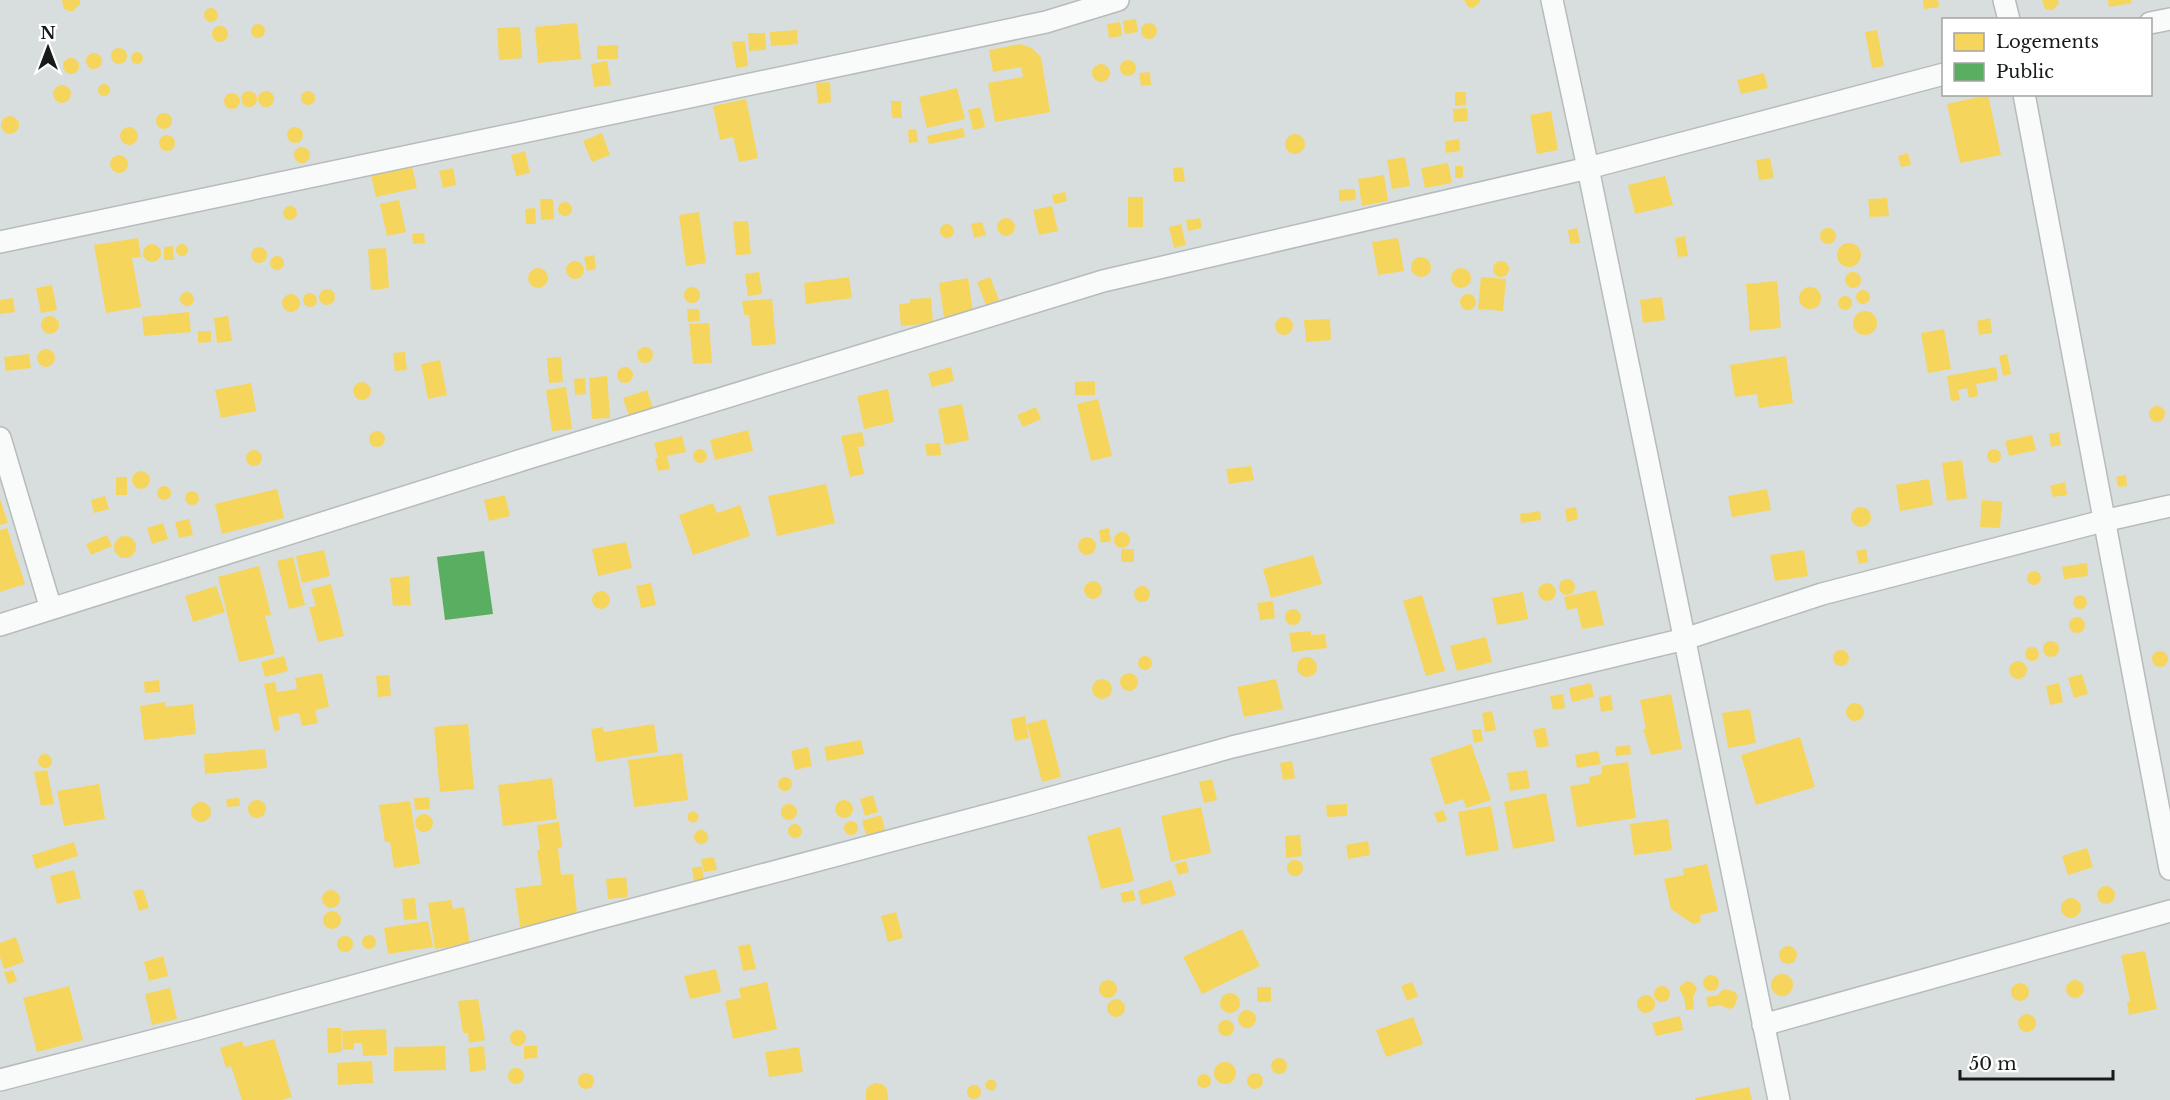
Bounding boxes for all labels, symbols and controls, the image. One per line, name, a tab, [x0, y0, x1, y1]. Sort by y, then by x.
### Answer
north arrow	[18, 18, 78, 78]
legend	[1942, 18, 2152, 96]
text: N	[40, 23, 56, 43]
text: Logements	[1996, 31, 2099, 53]
text: Public	[1996, 61, 2054, 83]
scale bar	[1960, 1043, 2113, 1081]
text: 50 m	[1969, 1053, 2017, 1075]

